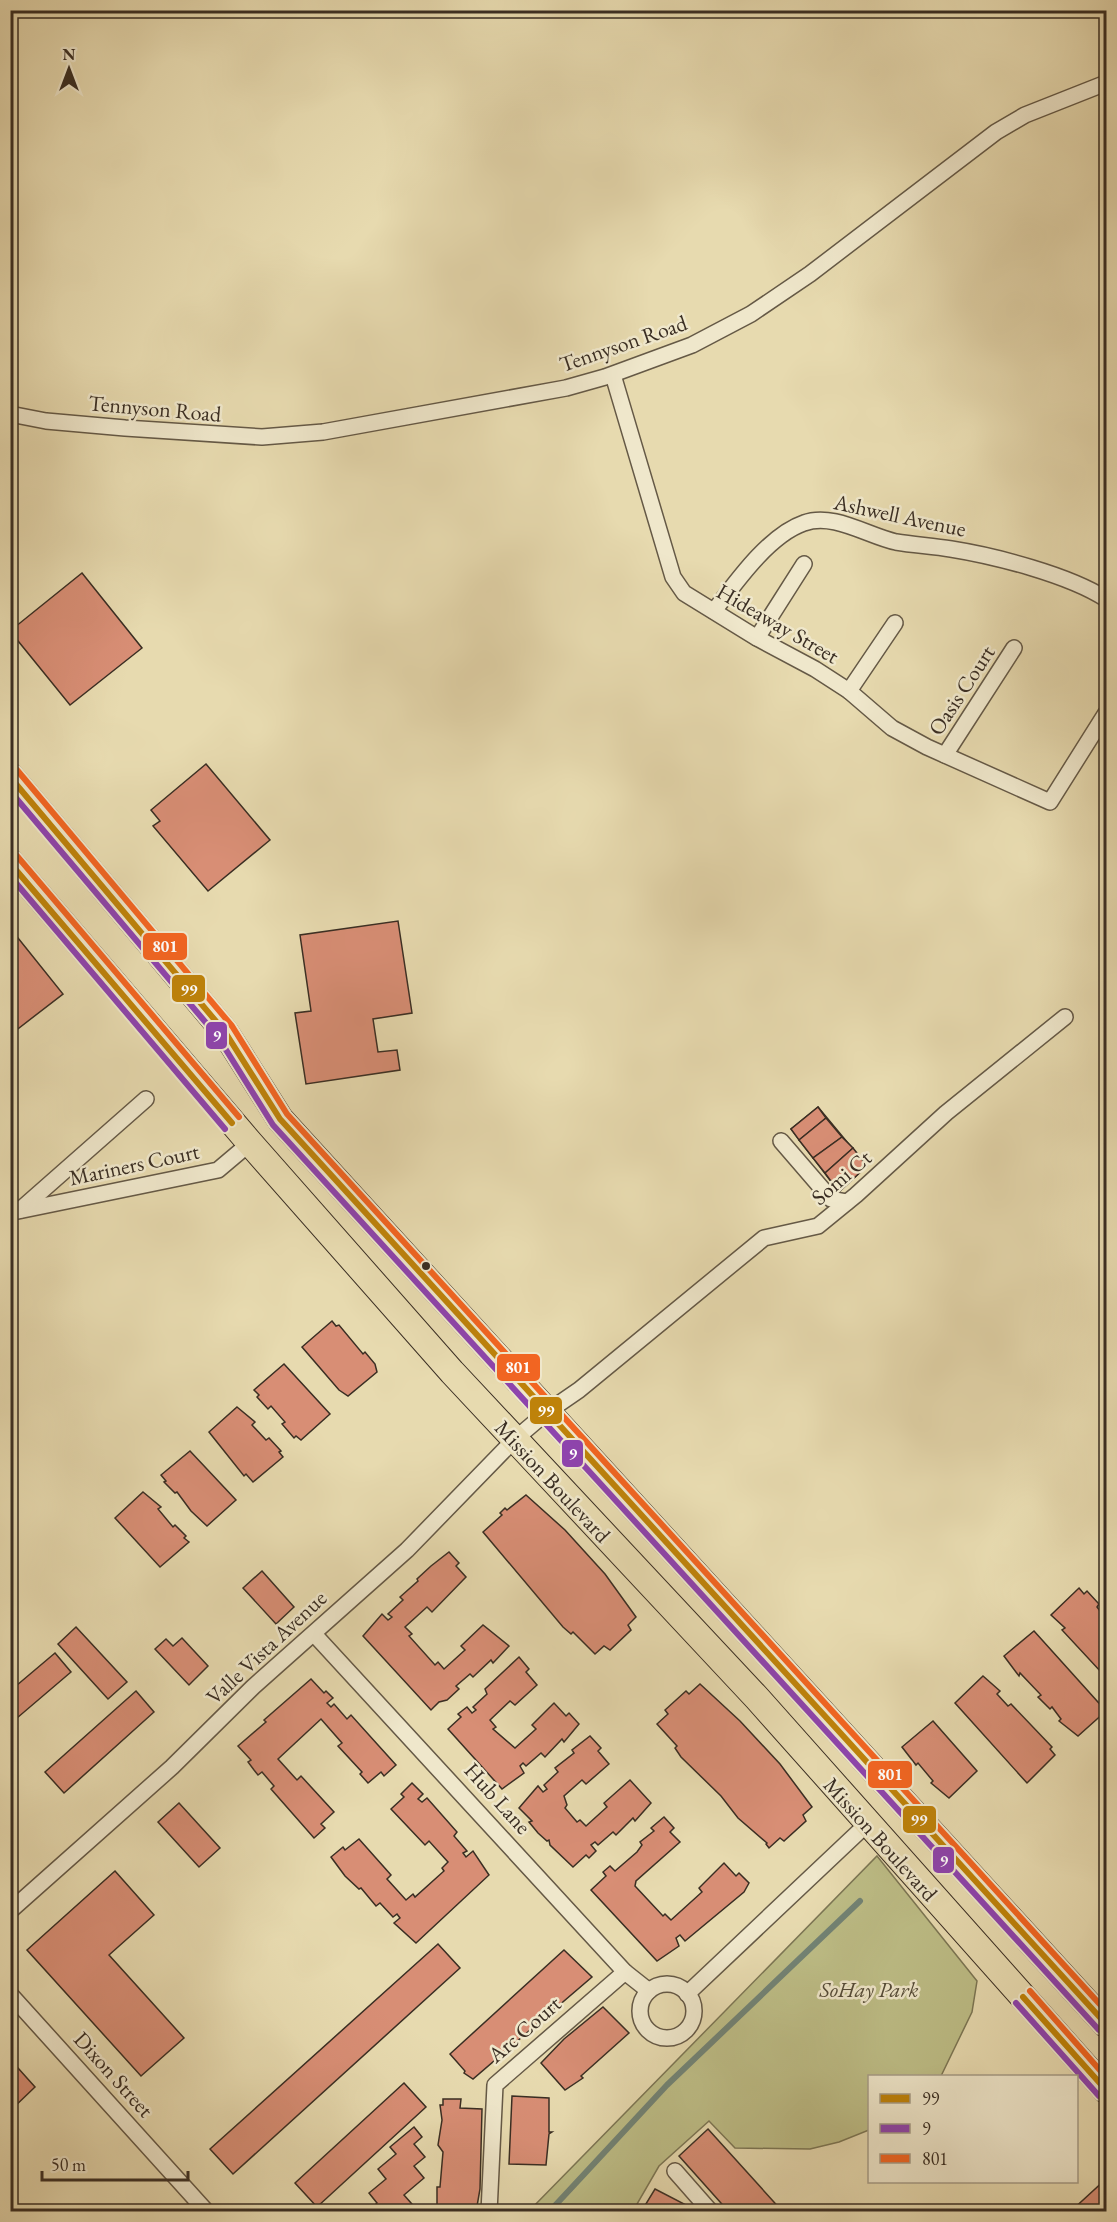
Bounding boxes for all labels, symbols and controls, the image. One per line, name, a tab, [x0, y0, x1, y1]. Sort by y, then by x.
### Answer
north arrow	[39, 39, 99, 99]
text: N	[63, 44, 76, 65]
street label: Tennyson Road	[556, 308, 692, 379]
street label: Tennyson Road	[87, 388, 223, 429]
street label: Ashwell Avenue	[830, 487, 969, 544]
street label: Hideaway Street	[711, 577, 844, 670]
street label: Oasis Court	[921, 640, 1001, 741]
line badge: 801	[142, 932, 188, 961]
text: 801	[152, 936, 178, 957]
line badge: 99	[171, 974, 206, 1003]
text: 99	[181, 979, 198, 1000]
line badge: 9	[205, 1021, 228, 1050]
text: 9	[213, 1025, 222, 1046]
street label: Mariners Court	[66, 1137, 202, 1192]
street label: Somi Ct	[805, 1143, 878, 1211]
unlabelled marker	[420, 1260, 432, 1272]
line badge: 801	[496, 1353, 541, 1382]
text: 801	[505, 1357, 531, 1378]
line badge: 99	[529, 1396, 563, 1425]
text: 99	[538, 1400, 555, 1421]
street label: Mission Boulevard	[488, 1414, 618, 1549]
line badge: 9	[561, 1439, 584, 1468]
text: 9	[569, 1443, 578, 1464]
street label: Valle Vista Avenue	[200, 1584, 333, 1711]
street label: Hub Lane	[458, 1756, 538, 1841]
line badge: 801	[867, 1760, 913, 1789]
text: 801	[877, 1764, 903, 1785]
street label: Mission Boulevard	[817, 1771, 945, 1908]
line badge: 99	[902, 1805, 937, 1834]
text: 99	[911, 1809, 928, 1830]
line badge: 9	[932, 1846, 955, 1874]
text: 9	[940, 1850, 949, 1871]
park label: SoHay Park	[818, 1975, 919, 2004]
street label: Arc Court	[481, 1989, 567, 2070]
street label: Dixon Street	[67, 2025, 160, 2124]
legend	[868, 2075, 1078, 2183]
text: 99	[922, 2087, 940, 2110]
text: 9	[922, 2117, 931, 2140]
scale bar	[42, 2144, 188, 2182]
text: 801	[922, 2147, 948, 2170]
text: 50 m	[51, 2153, 86, 2176]

